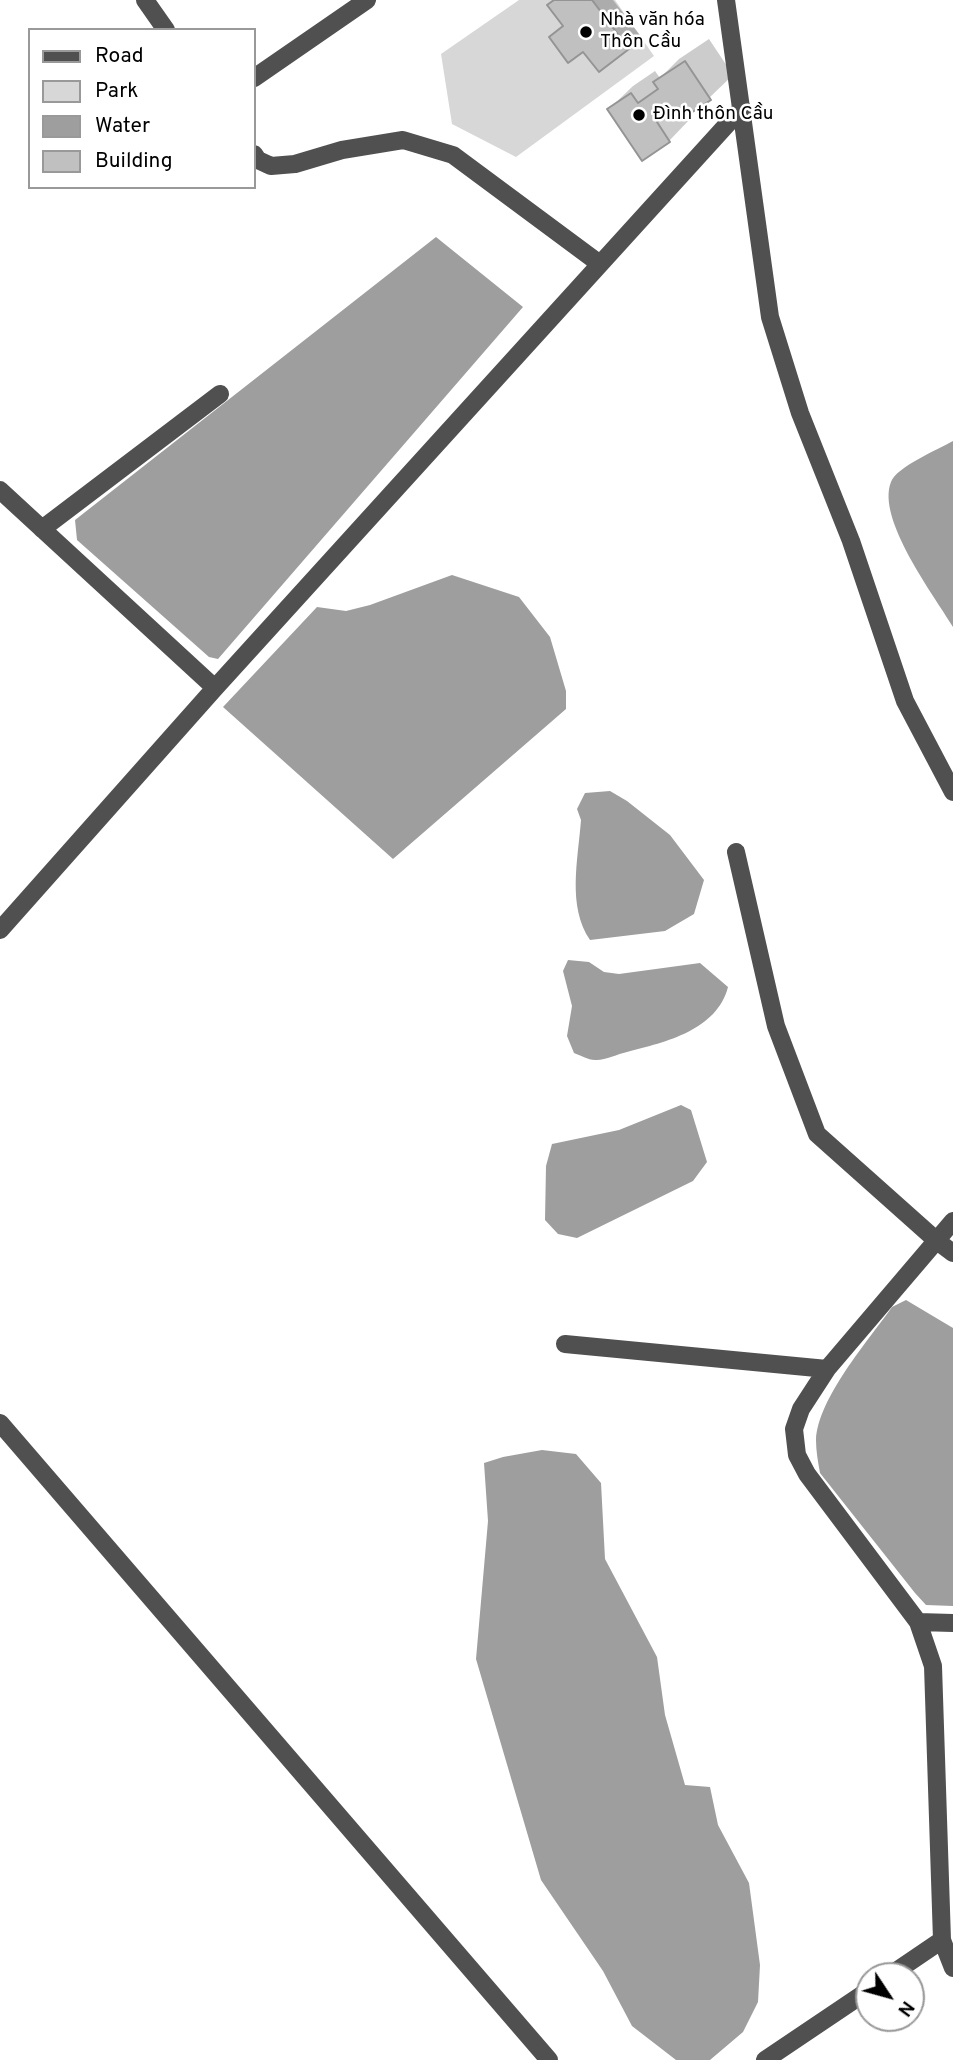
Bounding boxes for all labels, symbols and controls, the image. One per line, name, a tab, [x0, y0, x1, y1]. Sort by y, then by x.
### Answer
place label: Nhà văn hóa Thôn Cầu	[600, 10, 705, 54]
marker: Nhà văn hóa Thôn Cầu	[578, 24, 594, 40]
legend	[28, 28, 256, 189]
text: Road	[95, 43, 144, 70]
text: Park	[95, 78, 138, 105]
place label: Đình thôn Cầu	[653, 104, 773, 126]
marker: Đình thôn Cầu	[631, 107, 647, 123]
text: Water	[95, 113, 150, 140]
text: Building	[95, 148, 173, 175]
north arrow	[855, 1962, 925, 2032]
text: N	[892, 1996, 919, 2021]

